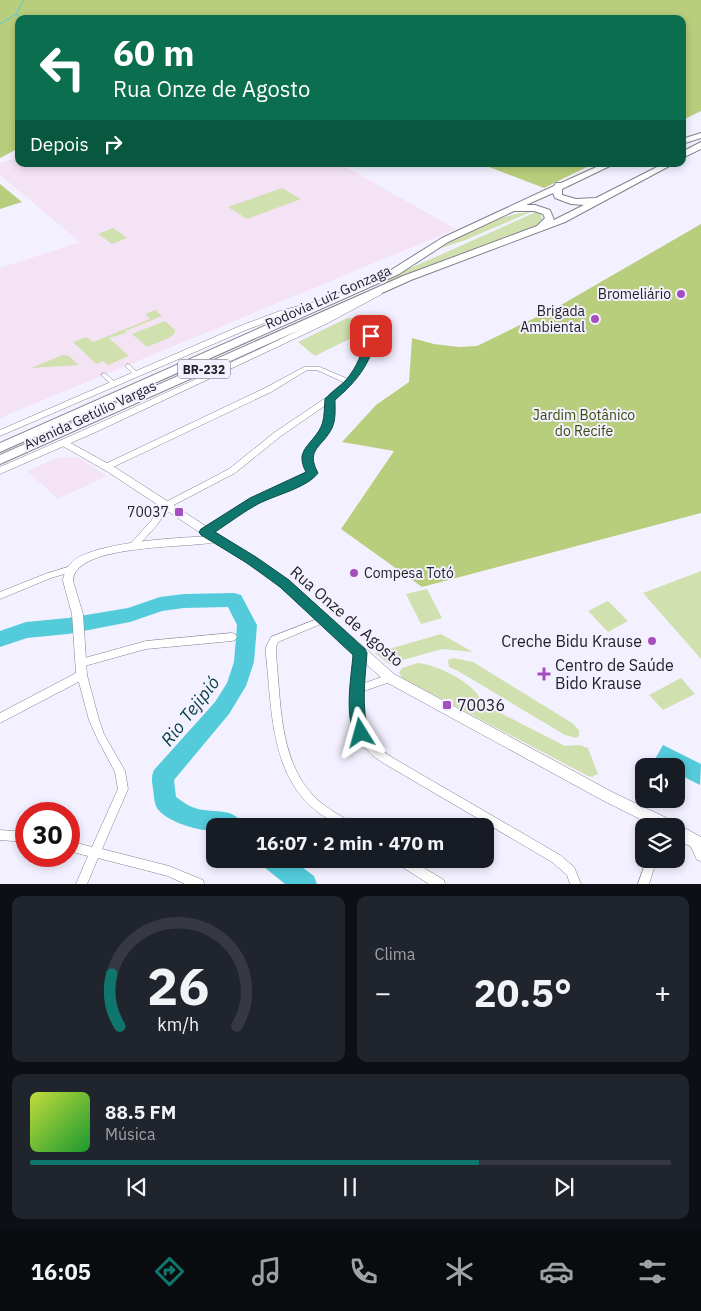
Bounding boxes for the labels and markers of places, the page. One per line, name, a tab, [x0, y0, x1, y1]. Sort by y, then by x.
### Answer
place label: Bromeliário	[598, 285, 671, 303]
marker: Bromeliário	[675, 288, 687, 300]
place label: Brigada Ambiental	[520, 302, 586, 336]
marker: Brigada Ambiental	[589, 313, 601, 325]
pin	[350, 315, 392, 357]
place label: 70037	[127, 503, 169, 521]
marker: 70037	[173, 506, 185, 518]
place label: Compesa Totó	[364, 564, 454, 582]
marker: Compesa Totó	[348, 567, 360, 579]
place label: Creche Bidu Krause	[501, 631, 642, 651]
marker: Creche Bidu Krause	[646, 635, 658, 647]
place label: Centro de Saúde Bido Krause	[555, 655, 674, 693]
marker: Centro de Saúde Bido Krause	[537, 667, 551, 681]
place label: 70036	[457, 695, 505, 715]
marker: 70036	[441, 699, 453, 711]

